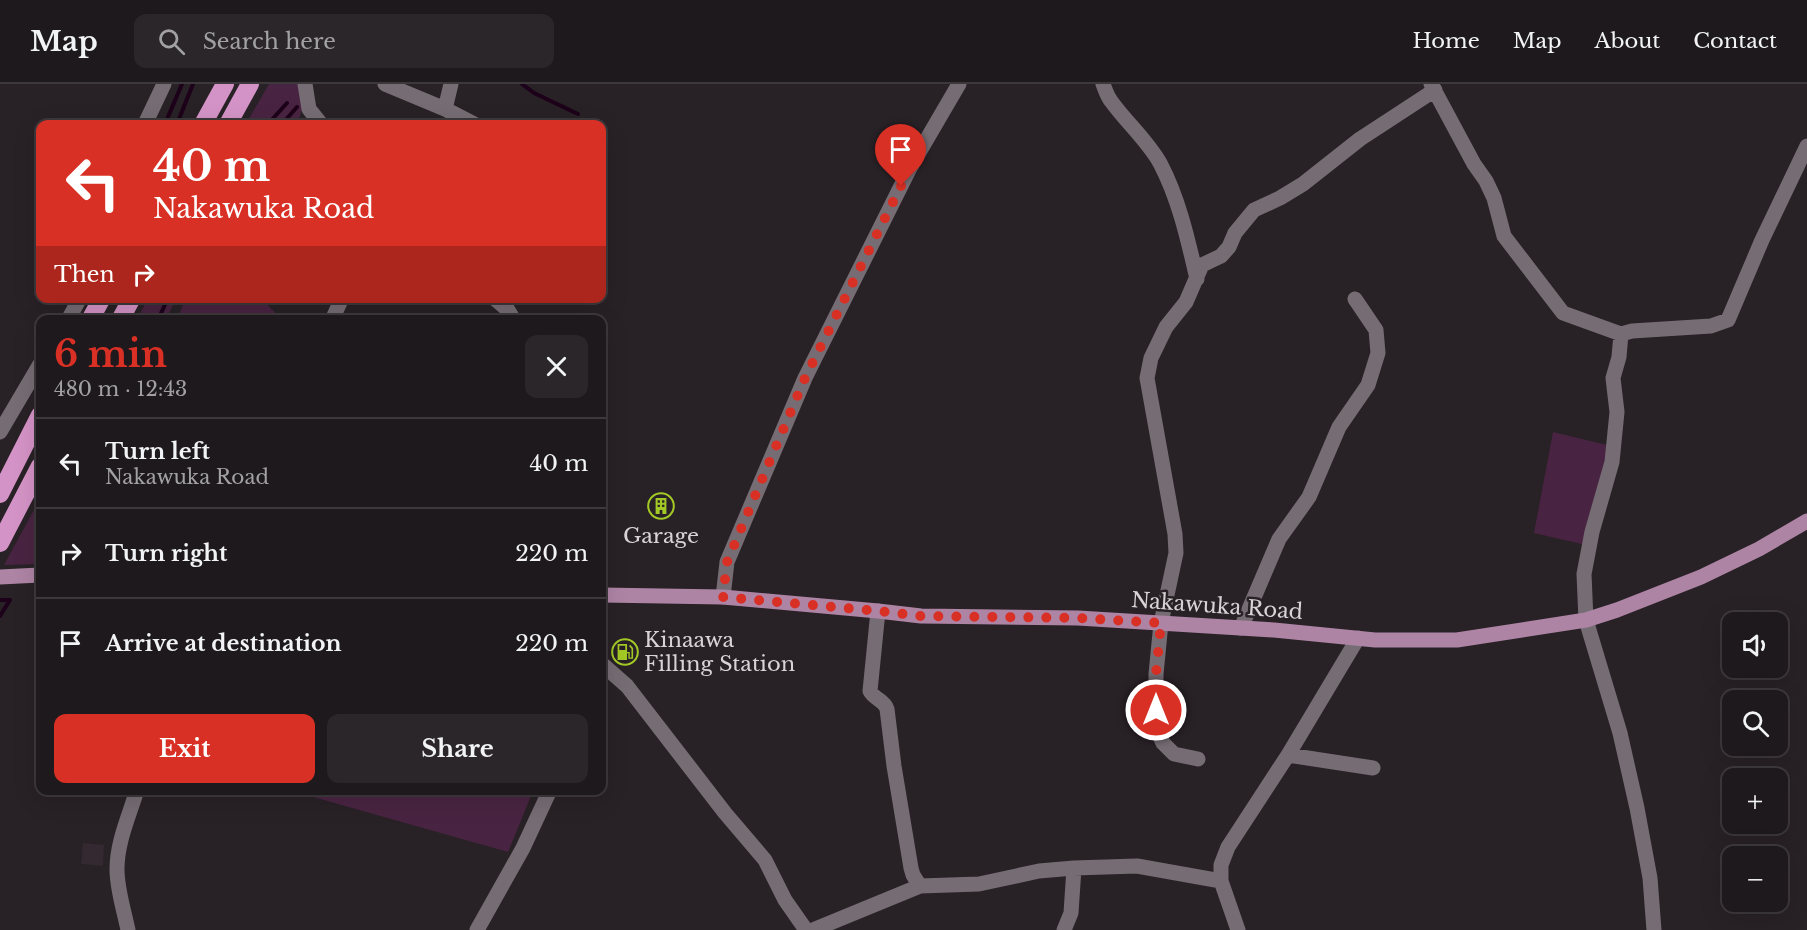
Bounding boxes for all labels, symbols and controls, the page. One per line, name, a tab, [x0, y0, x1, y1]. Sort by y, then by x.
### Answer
search box	[134, 14, 554, 68]
text: Map	[30, 24, 98, 59]
icon: search	[155, 25, 188, 58]
text: Search here	[203, 28, 336, 55]
text: Home	[1413, 28, 1480, 54]
text: Map	[1513, 28, 1561, 54]
text: About	[1594, 28, 1660, 54]
text: Contact	[1693, 28, 1777, 54]
pin	[875, 124, 926, 186]
icon: arrive	[884, 133, 917, 166]
text: 40 m	[153, 140, 270, 192]
icon: left	[54, 144, 132, 222]
text: Nakawuka Road	[153, 192, 374, 225]
icon: right	[127, 258, 160, 291]
text: Then	[54, 261, 115, 288]
text: 6 min	[54, 332, 167, 377]
button: close	[525, 335, 588, 398]
text: 480 m · 12:43	[54, 377, 187, 401]
text: Turn left	[105, 438, 210, 465]
icon: left	[54, 447, 87, 480]
text: 40 m	[530, 450, 588, 477]
text: Nakawuka Road	[105, 465, 269, 489]
building icon: Garage	[646, 491, 676, 521]
place label: Garage	[623, 523, 699, 549]
icon: right	[54, 537, 87, 570]
text: Turn right	[105, 540, 227, 567]
text: 220 m	[515, 540, 588, 567]
street label: Nakawuka Road	[1130, 587, 1304, 625]
map controls	[1722, 612, 1788, 912]
button: sound	[1722, 612, 1788, 678]
icon: arrive	[54, 627, 87, 660]
place label: Kinaawa Filling Station	[644, 627, 795, 677]
text: Arrive at destination	[105, 630, 342, 657]
text: 220 m	[515, 630, 588, 657]
fuel station icon: Kinaawa Filling Station	[610, 637, 640, 667]
position arrow	[1124, 678, 1188, 742]
button: search	[1722, 690, 1788, 756]
button: Exit	[54, 714, 315, 783]
button: Share	[327, 714, 588, 783]
button: +	[1722, 768, 1788, 834]
button: −	[1722, 846, 1788, 912]

